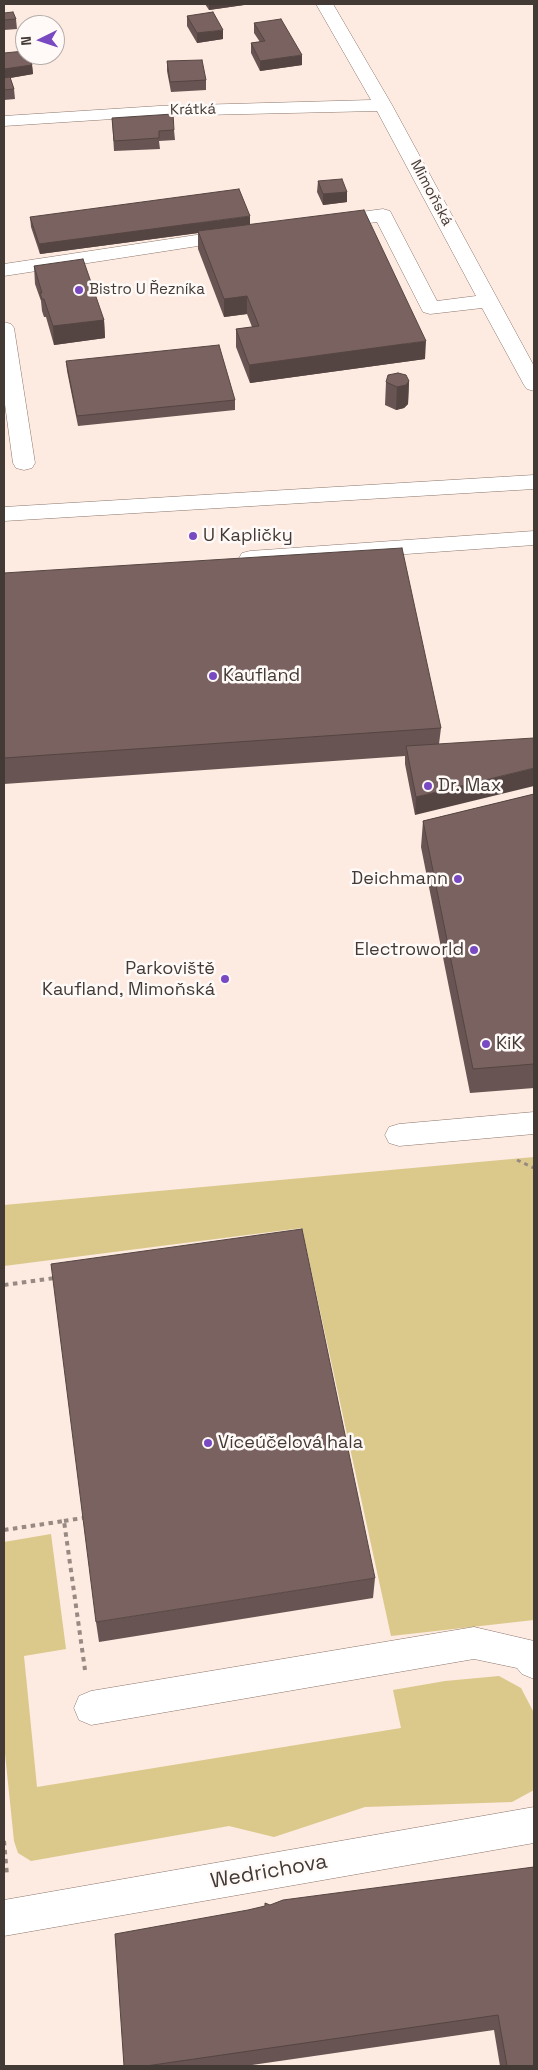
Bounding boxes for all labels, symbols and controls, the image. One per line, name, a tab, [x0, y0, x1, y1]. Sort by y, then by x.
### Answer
north arrow	[15, 15, 65, 65]
text: N	[17, 36, 35, 46]
street label: Krátká	[170, 101, 216, 119]
street label: Mimoňská	[406, 157, 456, 229]
place label: Bistro U Řezníka	[89, 281, 205, 299]
marker: Bistro U Řezníka	[73, 284, 85, 296]
place label: U Kapličky	[203, 525, 293, 547]
marker: U Kapličky	[187, 530, 199, 542]
place label: Kaufland	[223, 665, 300, 687]
marker: Kaufland	[207, 670, 219, 682]
place label: Dr. Max	[438, 775, 501, 797]
marker: Dr. Max	[422, 780, 434, 792]
place label: Deichmann	[351, 868, 448, 890]
marker: Deichmann	[452, 873, 464, 885]
place label: Electroworld	[355, 939, 464, 961]
marker: Electroworld	[468, 944, 480, 956]
place label: Parkoviště Kaufland, Mimoňská	[42, 958, 215, 1001]
marker: Parkoviště Kaufland, Mimoňská	[219, 973, 231, 985]
place label: KiK	[496, 1033, 522, 1055]
marker: KiK	[480, 1038, 492, 1050]
place label: Víceúčelová hala	[218, 1432, 363, 1454]
marker: Víceúčelová hala	[202, 1437, 214, 1449]
street label: Wedrichova	[209, 1849, 329, 1895]

